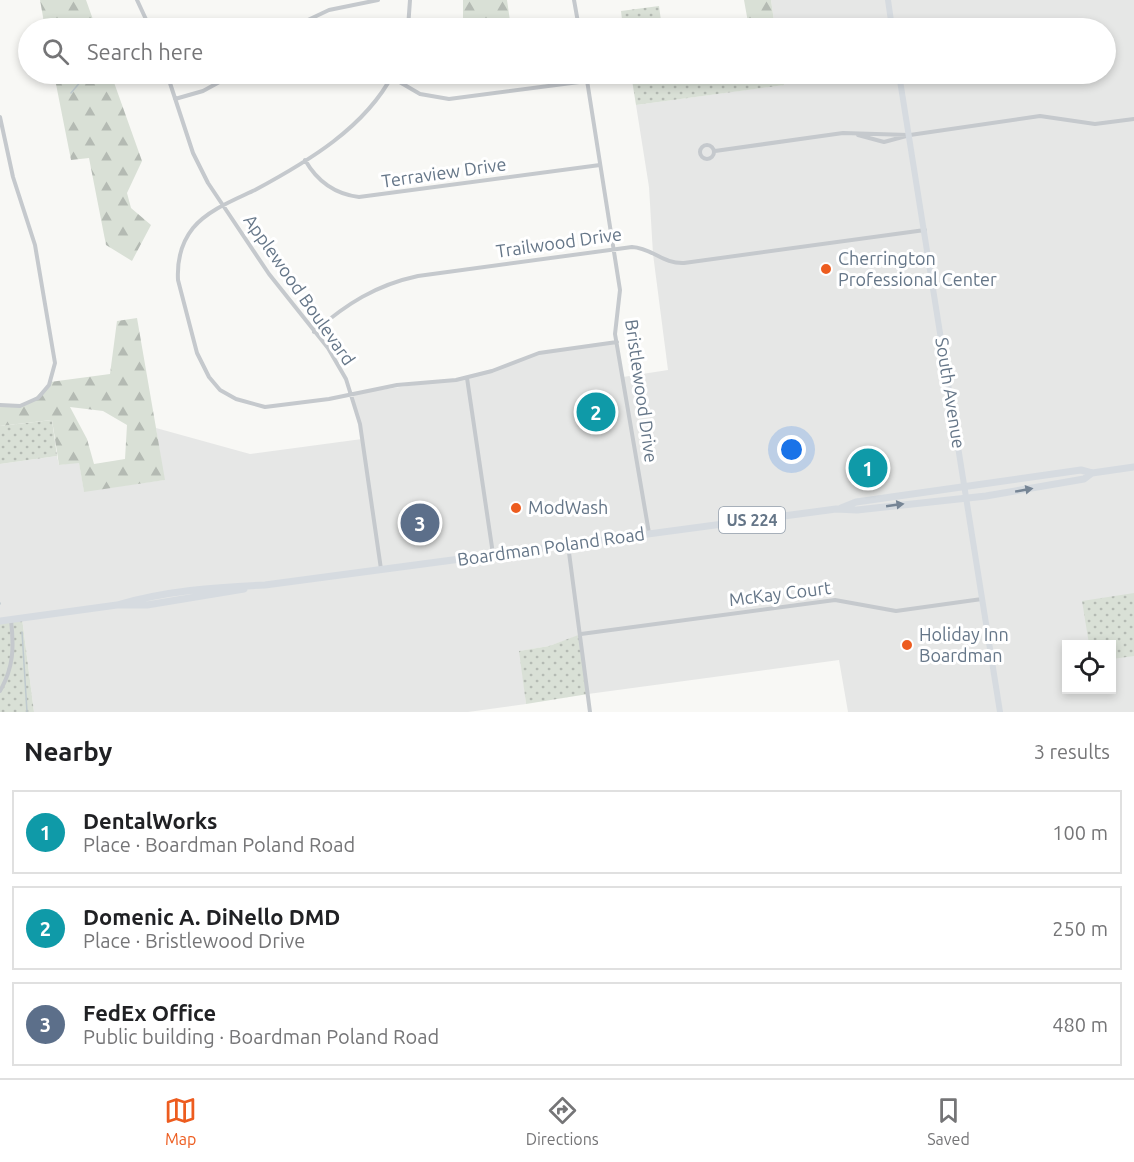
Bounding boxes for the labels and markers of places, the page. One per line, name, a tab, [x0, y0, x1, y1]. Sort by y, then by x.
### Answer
place label: Cherrington Professional Center	[838, 248, 997, 289]
marker: Cherrington Professional Center	[819, 262, 833, 276]
pin: 2	[576, 390, 616, 434]
pin: 1	[848, 446, 888, 490]
place label: ModWash	[528, 497, 608, 517]
pin: 3	[400, 500, 440, 546]
marker: ModWash	[509, 501, 523, 515]
place label: Holiday Inn Boardman	[919, 624, 1009, 665]
marker: Holiday Inn Boardman	[900, 638, 914, 652]

